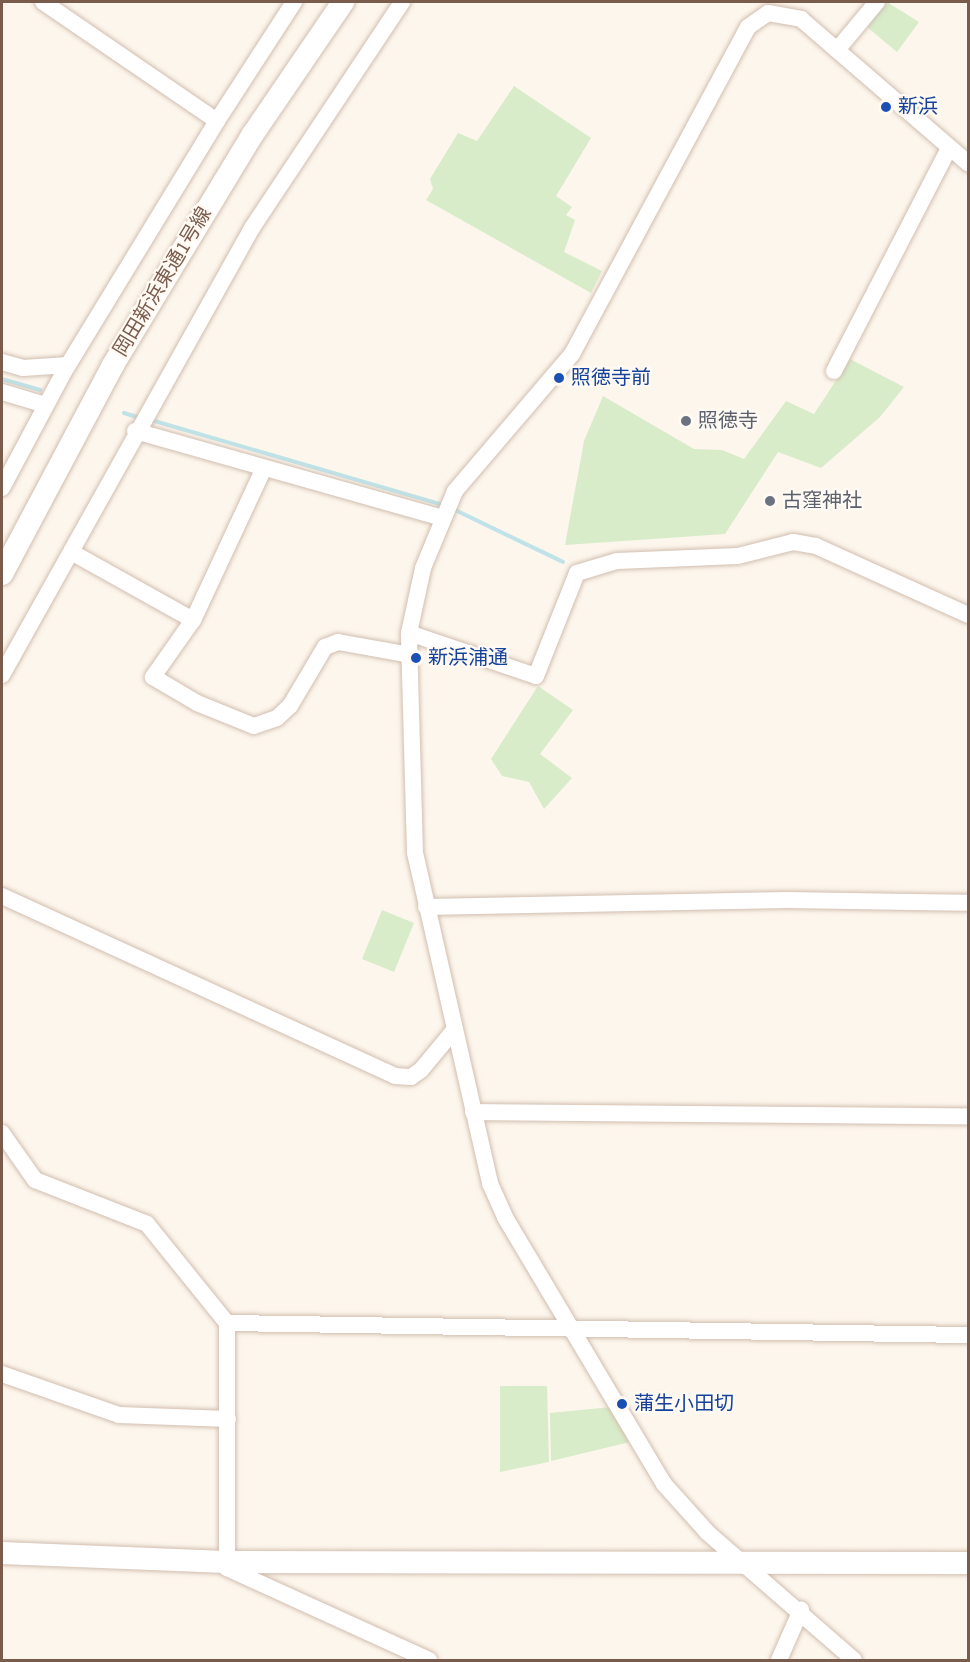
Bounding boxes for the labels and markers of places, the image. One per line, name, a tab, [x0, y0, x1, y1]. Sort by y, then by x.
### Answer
place label: 新浜	[898, 95, 938, 119]
marker: 新浜	[879, 100, 893, 114]
place label: 照徳寺前	[571, 366, 651, 390]
marker: 照徳寺前	[552, 371, 566, 385]
place label: 照徳寺	[698, 409, 758, 433]
marker: 照徳寺	[679, 414, 693, 428]
place label: 古窪神社	[782, 489, 862, 513]
marker: 古窪神社	[763, 494, 777, 508]
place label: 新浜浦通	[428, 646, 508, 670]
marker: 新浜浦通	[409, 651, 423, 665]
place label: 蒲生小田切	[634, 1392, 734, 1416]
marker: 蒲生小田切	[615, 1397, 629, 1411]

